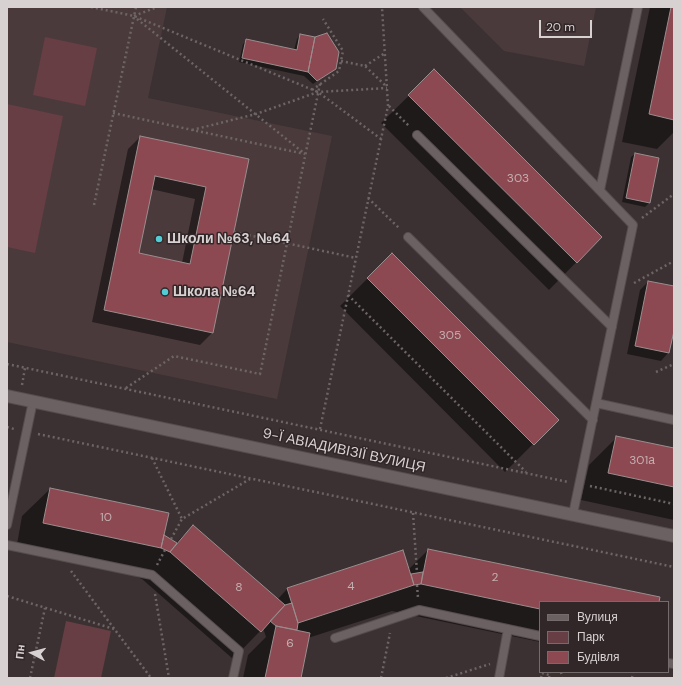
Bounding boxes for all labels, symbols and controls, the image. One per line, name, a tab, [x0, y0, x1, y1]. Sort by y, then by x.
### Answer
scale bar	[541, 12, 594, 38]
text: 20 m	[546, 19, 575, 35]
house number: 303	[507, 172, 529, 186]
place label: Школи №63, №64	[167, 231, 290, 247]
marker: Школи №63, №64	[154, 234, 164, 244]
place label: Школа №64	[173, 284, 256, 300]
marker: Школа №64	[160, 287, 170, 297]
house number: 305	[439, 329, 461, 343]
street label: 9-Ї АВІАДИВІЗІЇ ВУЛИЦЯ	[261, 426, 427, 476]
house number: 301а	[629, 454, 655, 468]
house number: 10	[100, 511, 112, 525]
house number: 2	[492, 571, 498, 585]
house number: 4	[347, 580, 355, 594]
house number: 8	[235, 581, 243, 595]
legend	[539, 601, 669, 673]
text: Вулиця	[577, 609, 618, 625]
text: Парк	[577, 629, 604, 645]
north arrow	[12, 633, 52, 673]
house number: 6	[286, 637, 294, 651]
text: Пн	[12, 644, 28, 660]
text: Будівля	[577, 649, 619, 665]

